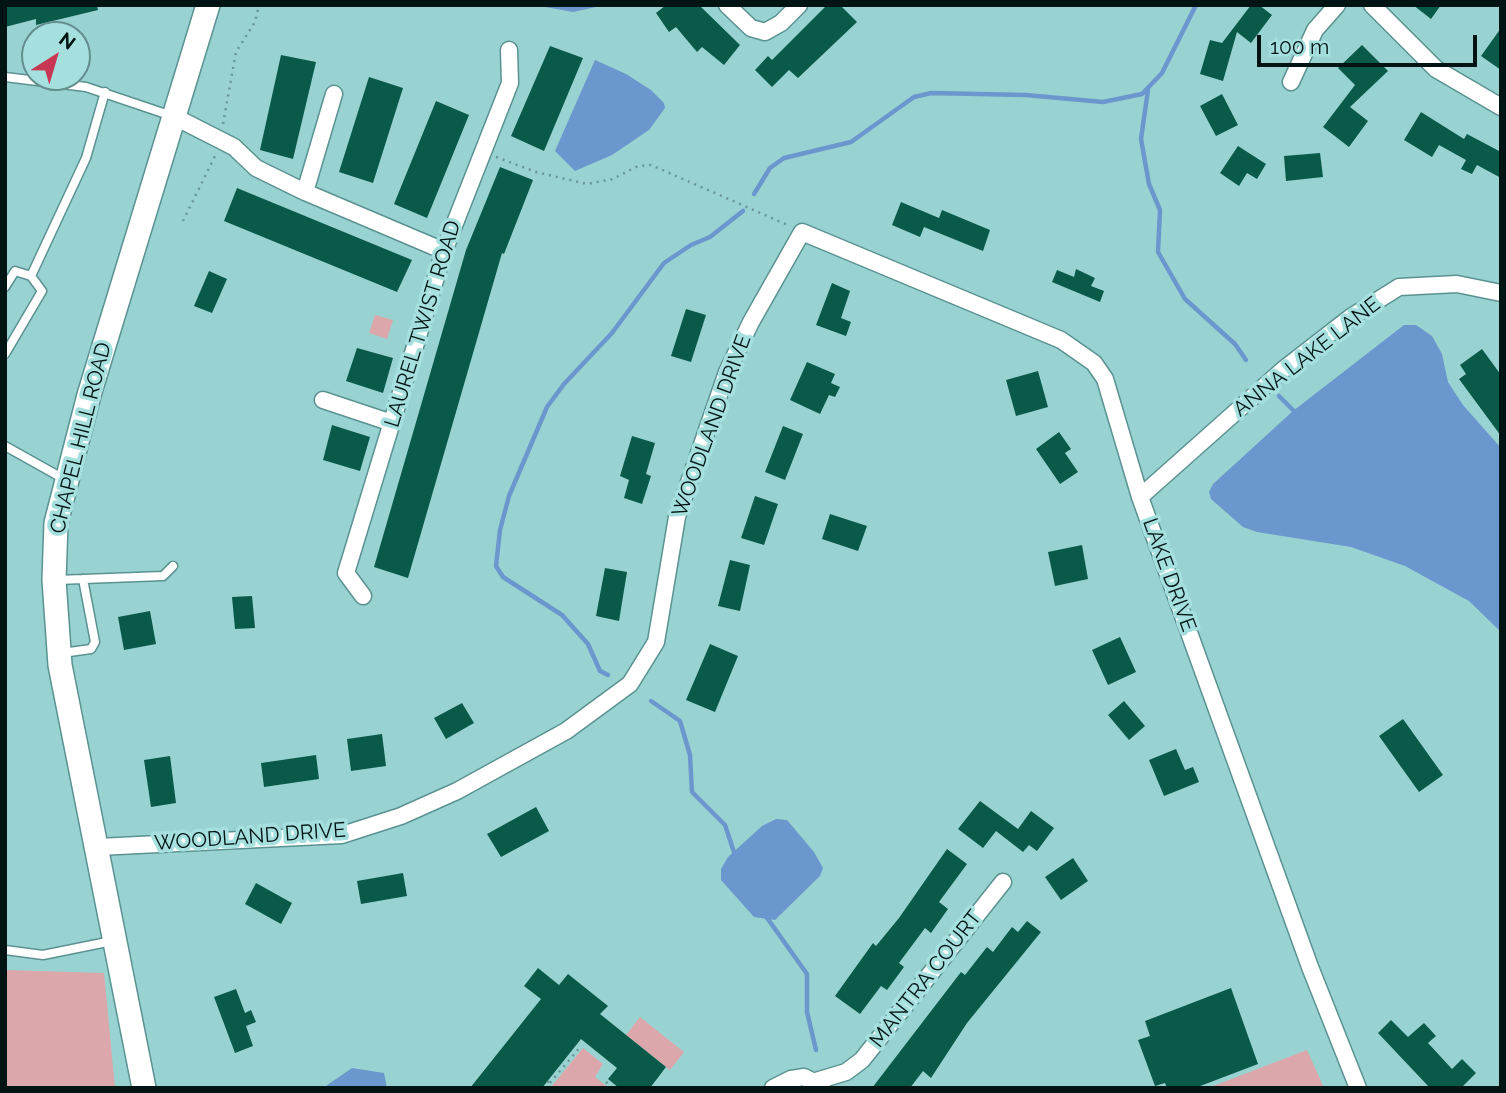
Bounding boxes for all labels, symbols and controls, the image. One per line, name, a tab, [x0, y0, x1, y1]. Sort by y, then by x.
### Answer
north arrow	[21, 21, 91, 91]
scale bar	[1261, 21, 1482, 65]
text: N	[55, 28, 80, 54]
text: 100 m	[1270, 34, 1329, 59]
street label: LAUREL TWIST ROAD	[380, 218, 466, 430]
street label: ANNA LAKE LANE	[1228, 292, 1386, 422]
street label: WOODLAND DRIVE	[667, 331, 757, 521]
street label: CHAPEL HILL ROAD	[45, 340, 117, 536]
street label: LAKE DRIVE	[1137, 515, 1201, 635]
street label: WOODLAND DRIVE	[153, 818, 347, 856]
street label: MANTRA COURT	[865, 905, 987, 1053]

